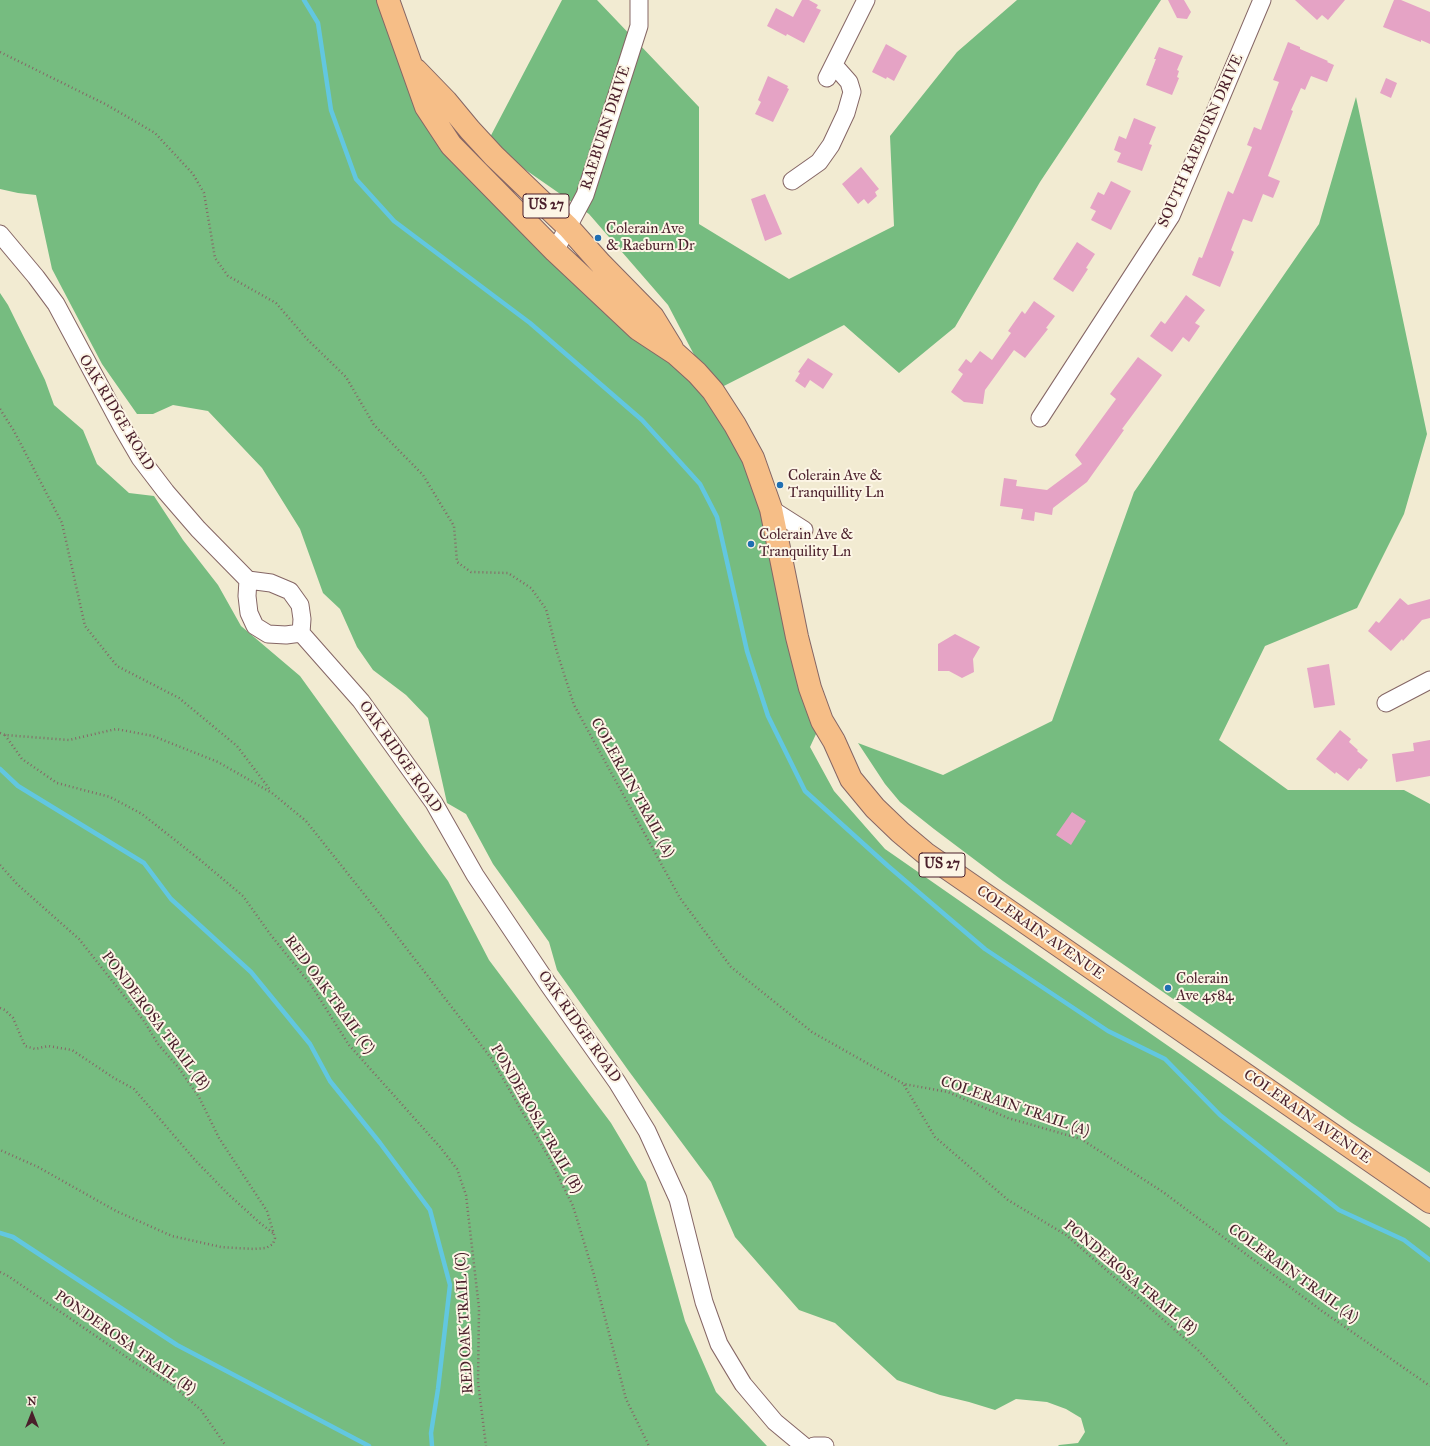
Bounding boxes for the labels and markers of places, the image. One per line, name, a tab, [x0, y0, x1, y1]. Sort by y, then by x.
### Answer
place label: Colerain Ave & Raeburn Dr	[606, 220, 695, 255]
marker: Colerain Ave & Raeburn Dr	[593, 233, 603, 243]
place label: Colerain Ave & Tranquillity Ln	[788, 467, 884, 502]
marker: Colerain Ave & Tranquillity Ln	[775, 480, 785, 490]
place label: Colerain Ave & Tranquility Ln	[759, 526, 853, 561]
marker: Colerain Ave & Tranquility Ln	[746, 539, 756, 549]
place label: Colerain Ave 4584	[1176, 970, 1234, 1005]
marker: Colerain Ave 4584	[1163, 983, 1173, 993]

